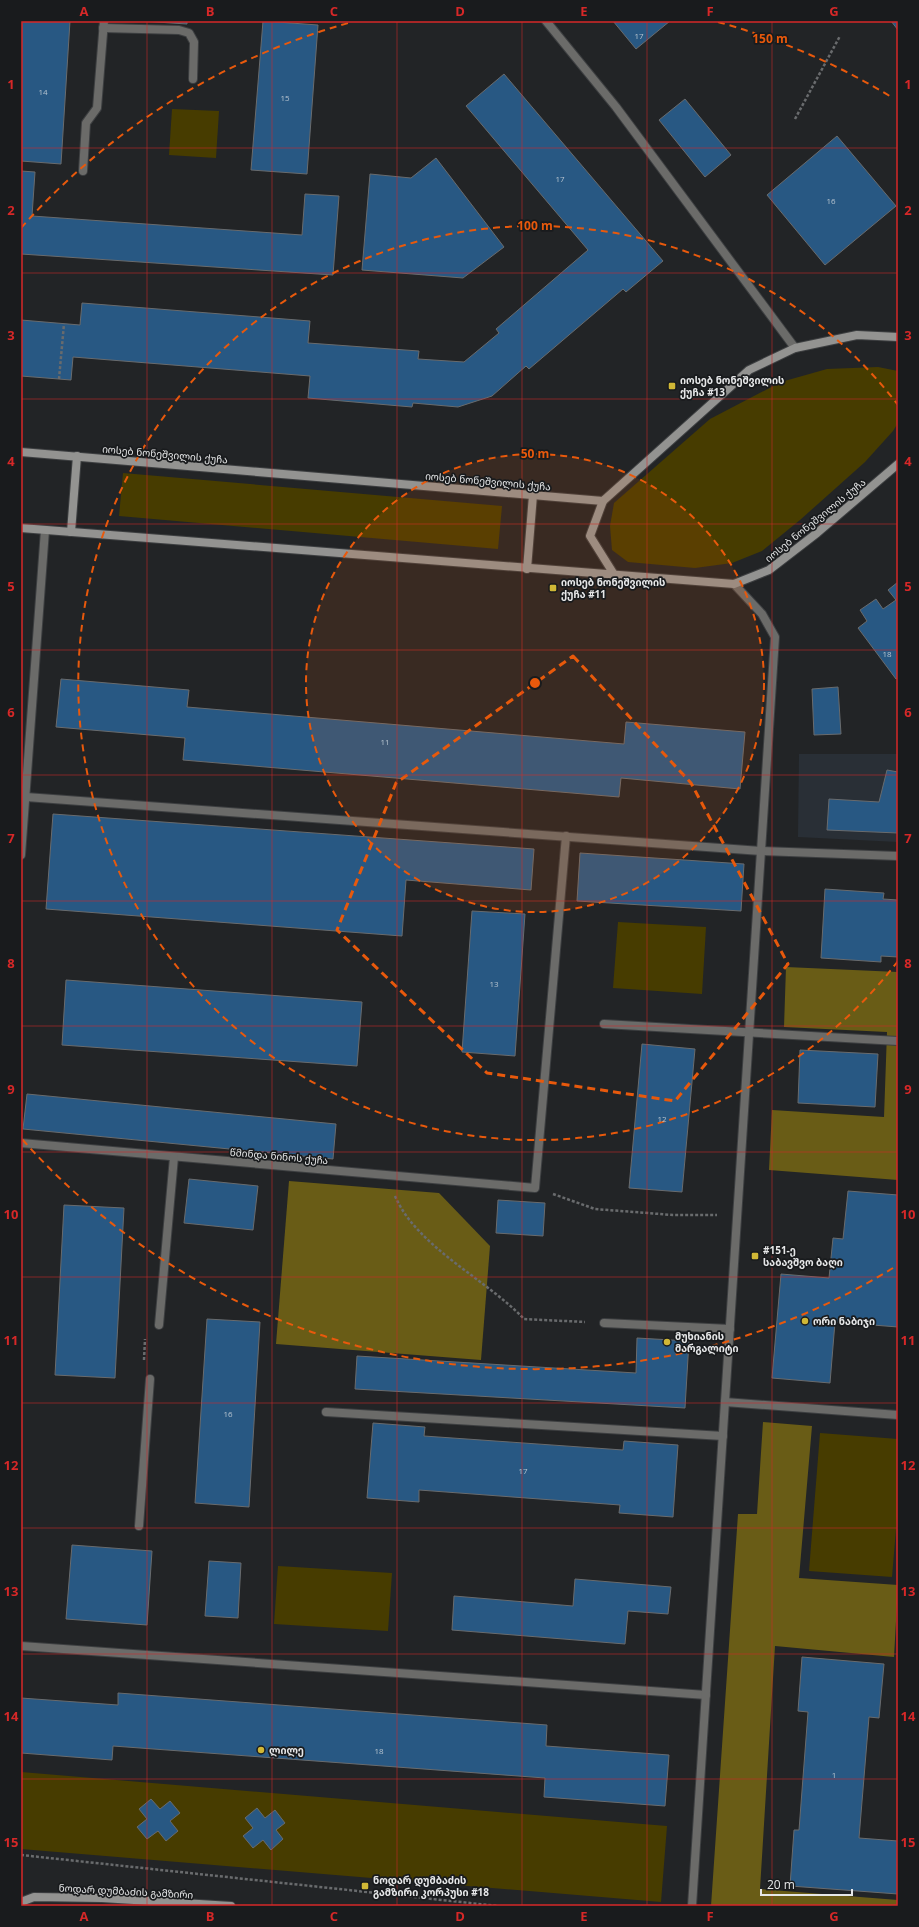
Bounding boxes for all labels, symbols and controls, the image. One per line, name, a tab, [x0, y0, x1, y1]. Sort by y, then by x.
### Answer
text: A	[80, 2, 89, 20]
text: B	[206, 2, 215, 20]
text: C	[330, 2, 338, 20]
text: D	[455, 2, 465, 20]
text: E	[580, 2, 588, 20]
text: F	[706, 2, 714, 20]
text: G	[829, 2, 839, 20]
house number: 17	[634, 30, 644, 41]
text: 150 m	[752, 30, 788, 47]
text: 1	[7, 75, 15, 93]
text: 1	[904, 75, 912, 93]
house number: 14	[38, 86, 48, 97]
house number: 15	[280, 92, 290, 103]
house number: 17	[555, 173, 565, 184]
house number: 16	[826, 195, 836, 206]
text: 2	[7, 201, 15, 219]
text: 2	[904, 201, 912, 219]
text: 100 m	[517, 217, 553, 234]
text: 3	[7, 326, 15, 344]
text: 3	[904, 326, 912, 344]
place label: იოსებ ნონეშვილის ქუჩა #13	[680, 373, 784, 399]
marker: იოსებ ნონეშვილის ქუჩა #13	[667, 381, 677, 391]
street label: იოსებ ნონეშვილის ქუჩა	[102, 442, 228, 466]
text: 50 m	[521, 445, 549, 462]
text: 4	[7, 452, 15, 470]
text: 4	[904, 452, 912, 470]
street label: იოსებ ნონეშვილის ქუჩა	[425, 469, 551, 493]
street label: იოსებ ნონეშვილის ქუჩა	[762, 475, 868, 565]
place label: იოსებ ნონეშვილის ქუჩა #11	[561, 575, 665, 601]
text: 5	[7, 577, 15, 595]
text: 5	[904, 577, 912, 595]
marker: იოსებ ნონეშვილის ქუჩა #11	[548, 583, 558, 593]
house number: 18	[882, 648, 892, 659]
centre of rings	[528, 676, 542, 690]
text: 6	[7, 703, 15, 721]
text: 6	[904, 703, 912, 721]
house number: 11	[380, 736, 390, 747]
text: 7	[7, 829, 15, 847]
text: 7	[904, 829, 912, 847]
text: 8	[7, 954, 15, 972]
text: 8	[904, 954, 912, 972]
house number: 13	[489, 978, 499, 989]
text: 9	[7, 1080, 15, 1098]
text: 9	[904, 1080, 912, 1098]
house number: 12	[657, 1113, 667, 1124]
street label: წმინდა ნინოს ქუჩა	[229, 1145, 329, 1167]
text: 10	[4, 1205, 18, 1223]
text: 10	[901, 1205, 915, 1223]
place label: #151-ე საბავშვო ბაღი	[763, 1243, 843, 1269]
marker: #151-ე საბავშვო ბაღი	[750, 1251, 760, 1261]
place label: ორი ნაბიჯი	[813, 1314, 875, 1328]
marker: ორი ნაბიჯი	[800, 1316, 810, 1326]
place label: მუხიანის მარგალიტი	[675, 1329, 739, 1355]
text: 11	[4, 1331, 18, 1349]
text: 11	[901, 1331, 915, 1349]
marker: მუხიანის მარგალიტი	[662, 1337, 672, 1347]
house number: 16	[223, 1408, 233, 1419]
text: 12	[4, 1456, 19, 1474]
text: 12	[901, 1456, 916, 1474]
house number: 17	[518, 1465, 528, 1476]
text: 13	[4, 1582, 18, 1600]
text: 13	[901, 1582, 915, 1600]
text: 14	[4, 1707, 19, 1725]
text: 14	[901, 1707, 916, 1725]
place label: ლილე	[269, 1743, 304, 1757]
marker: ლილე	[256, 1745, 266, 1755]
house number: 18	[374, 1745, 384, 1756]
house number: 1	[832, 1769, 836, 1780]
text: 15	[4, 1833, 18, 1851]
text: 15	[901, 1833, 915, 1851]
scale bar	[761, 1871, 852, 1897]
place label: ნოდარ დუმბაძის გამზირი კორპუსი #18	[373, 1873, 489, 1899]
text: 20 m	[767, 1876, 795, 1893]
street label: ნოდარ დუმბაძის გამზირი	[58, 1880, 194, 1902]
marker: ნოდარ დუმბაძის გამზირი კორპუსი #18	[360, 1881, 370, 1891]
text: A	[80, 1907, 89, 1925]
text: B	[206, 1907, 215, 1925]
text: C	[330, 1907, 338, 1925]
text: D	[455, 1907, 465, 1925]
text: E	[580, 1907, 588, 1925]
text: F	[706, 1907, 714, 1925]
text: G	[829, 1907, 839, 1925]

